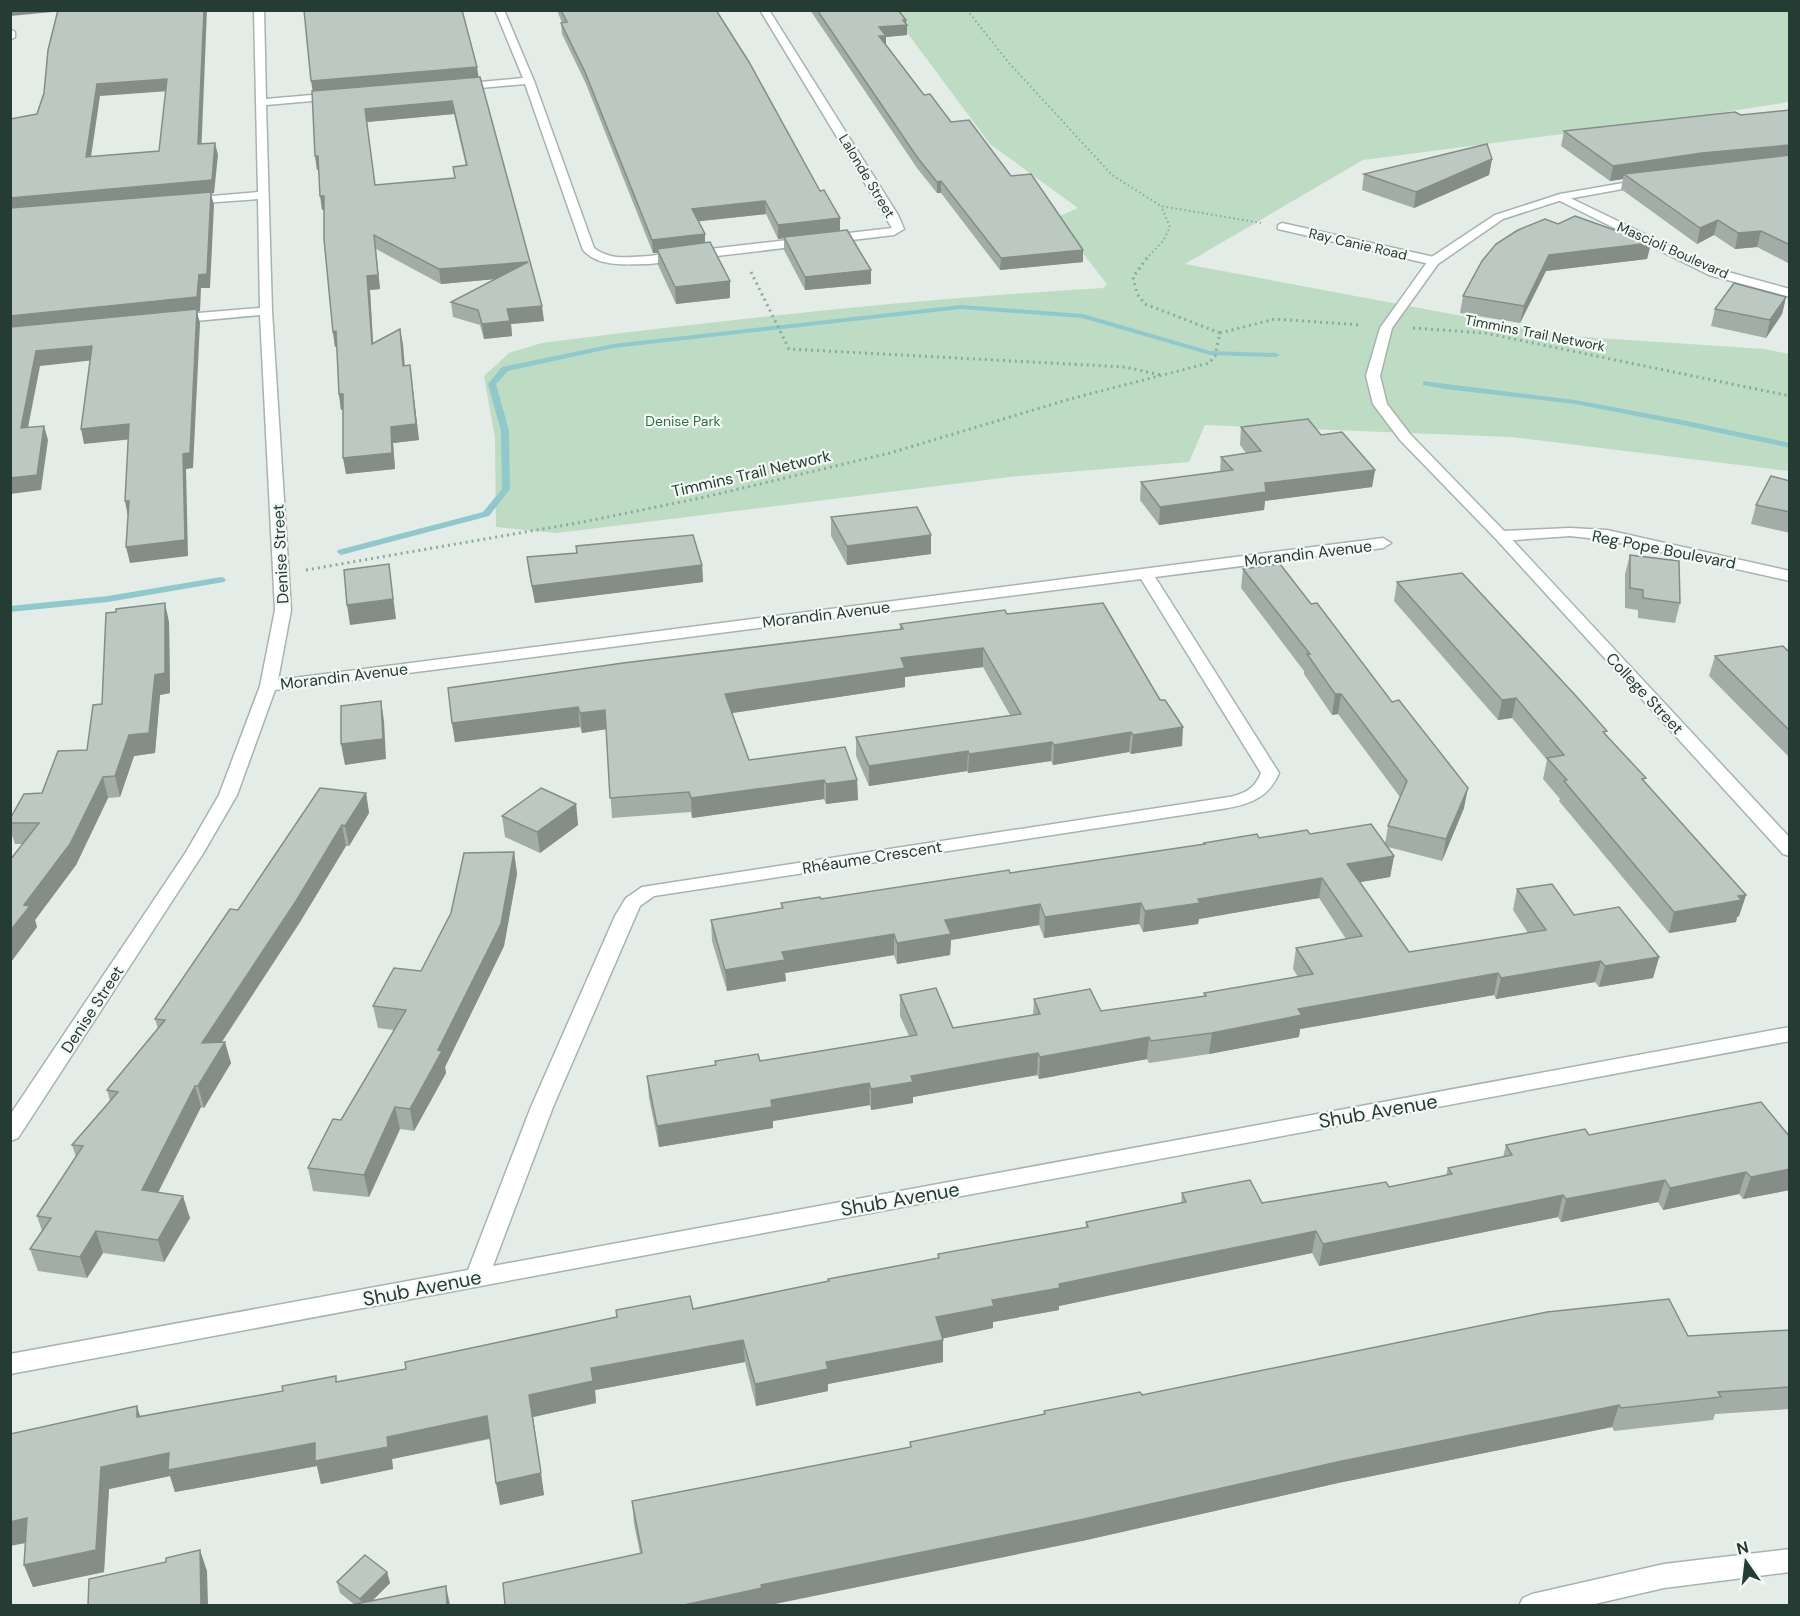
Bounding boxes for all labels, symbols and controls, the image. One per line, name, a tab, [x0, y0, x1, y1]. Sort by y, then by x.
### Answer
street label: Lalonde Street	[835, 131, 899, 221]
street label: Mascioli Boulevard	[1614, 217, 1732, 283]
street label: Ray Canie Road	[1307, 224, 1409, 264]
street label: Timmins Trail Network	[1463, 311, 1607, 355]
park label: Denise Park	[645, 412, 721, 430]
street label: Timmins Trail Network	[670, 445, 833, 502]
street label: Denise Street	[267, 504, 294, 604]
street label: Reg Pope Boulevard	[1590, 525, 1738, 574]
street label: Morandin Avenue	[1243, 535, 1373, 572]
street label: Morandin Avenue	[761, 596, 891, 633]
street label: College Street	[1601, 648, 1688, 739]
street label: Morandin Avenue	[279, 658, 409, 695]
street label: Rhéaume Crescent	[801, 836, 943, 879]
street label: Denise Street	[56, 962, 128, 1057]
street label: Shub Avenue	[1316, 1088, 1440, 1134]
street label: Shub Avenue	[838, 1176, 962, 1222]
street label: Shub Avenue	[360, 1264, 484, 1312]
north arrow	[1716, 1532, 1776, 1592]
text: N	[1734, 1536, 1751, 1560]

